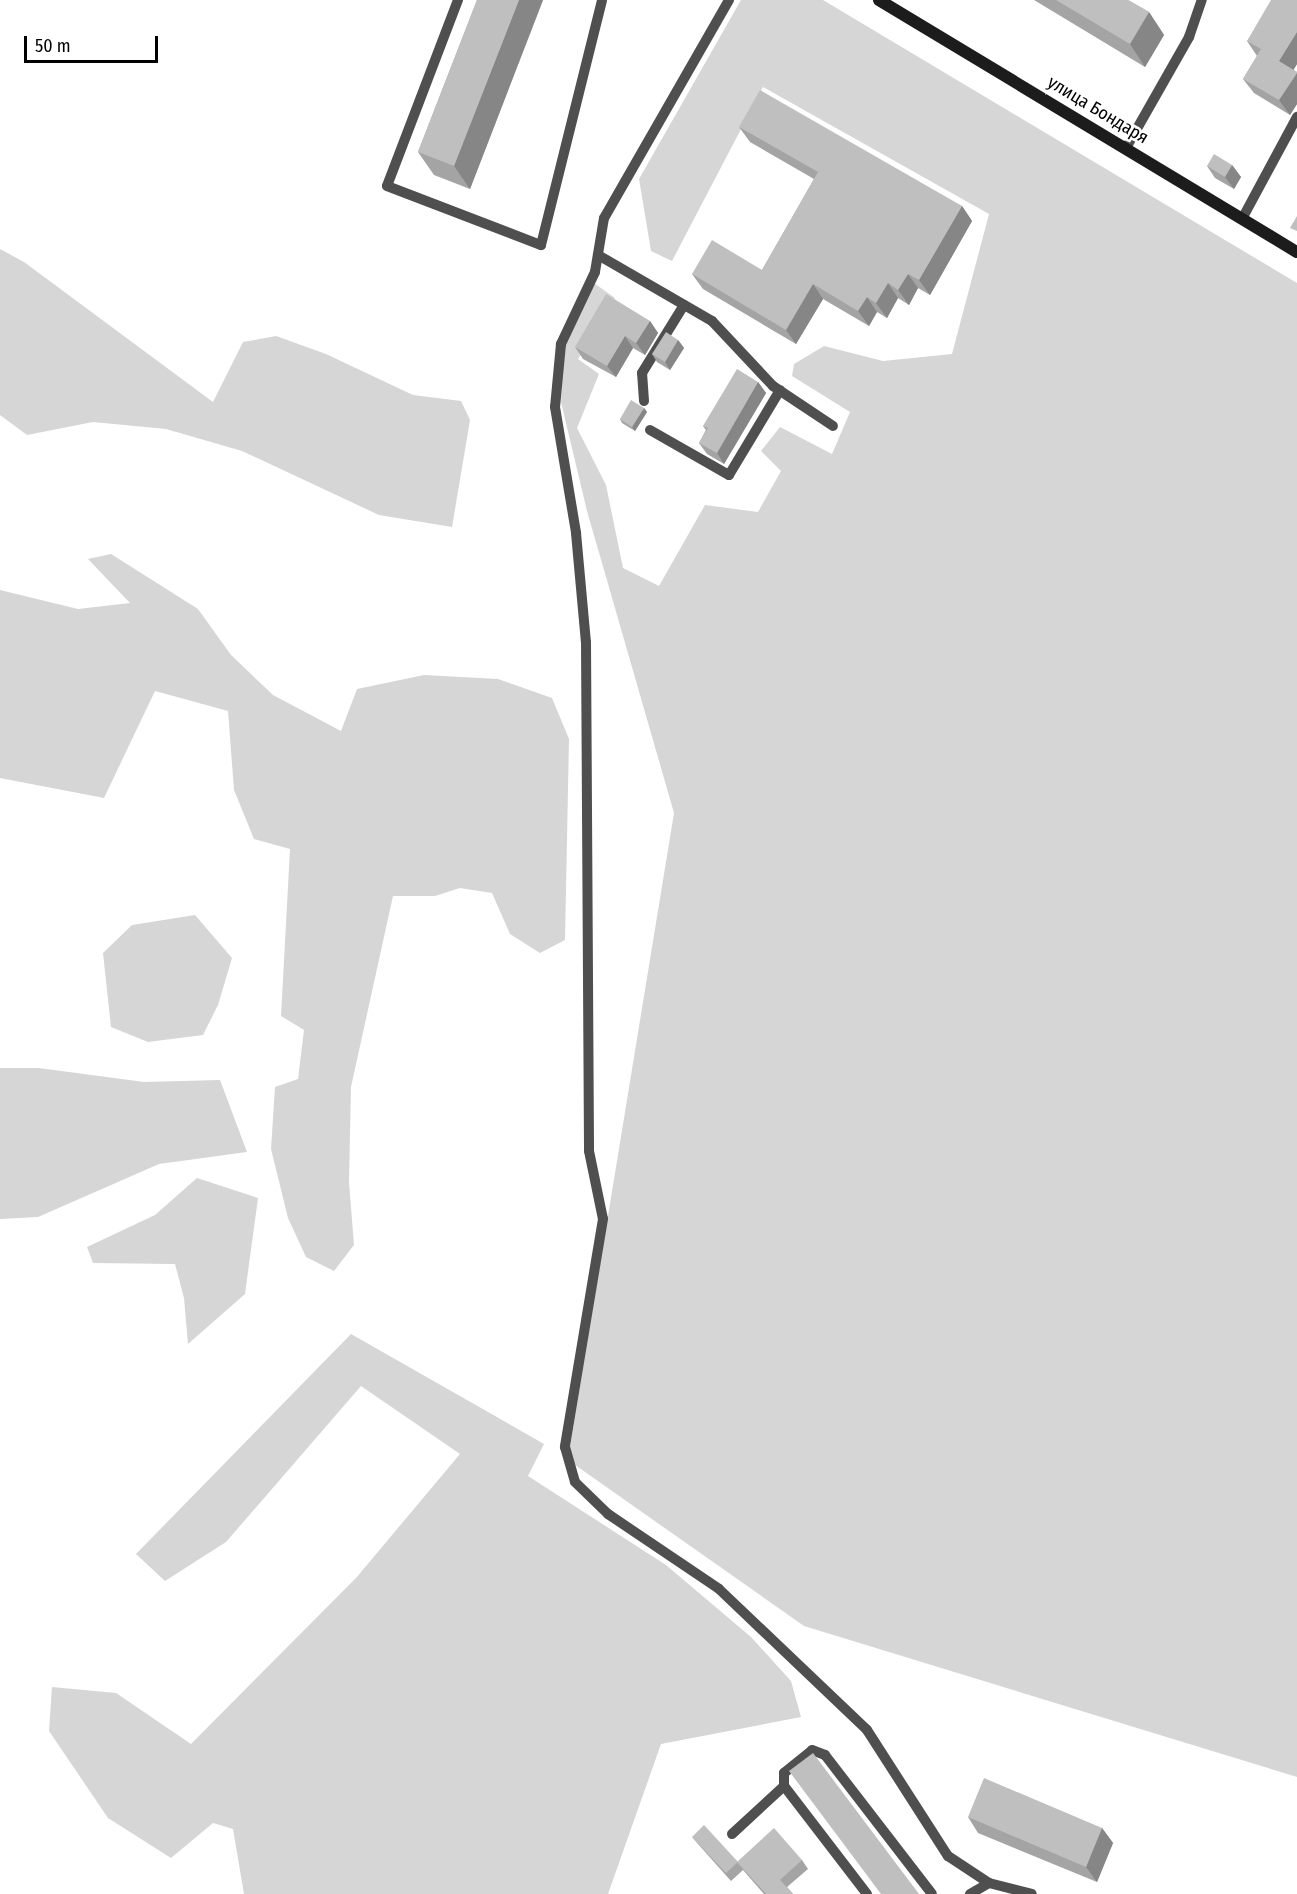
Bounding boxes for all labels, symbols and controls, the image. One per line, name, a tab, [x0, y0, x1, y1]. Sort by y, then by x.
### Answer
scale bar	[27, 24, 160, 62]
text: 50 m	[35, 35, 71, 57]
street label: улица Бондаря	[1044, 71, 1152, 149]

